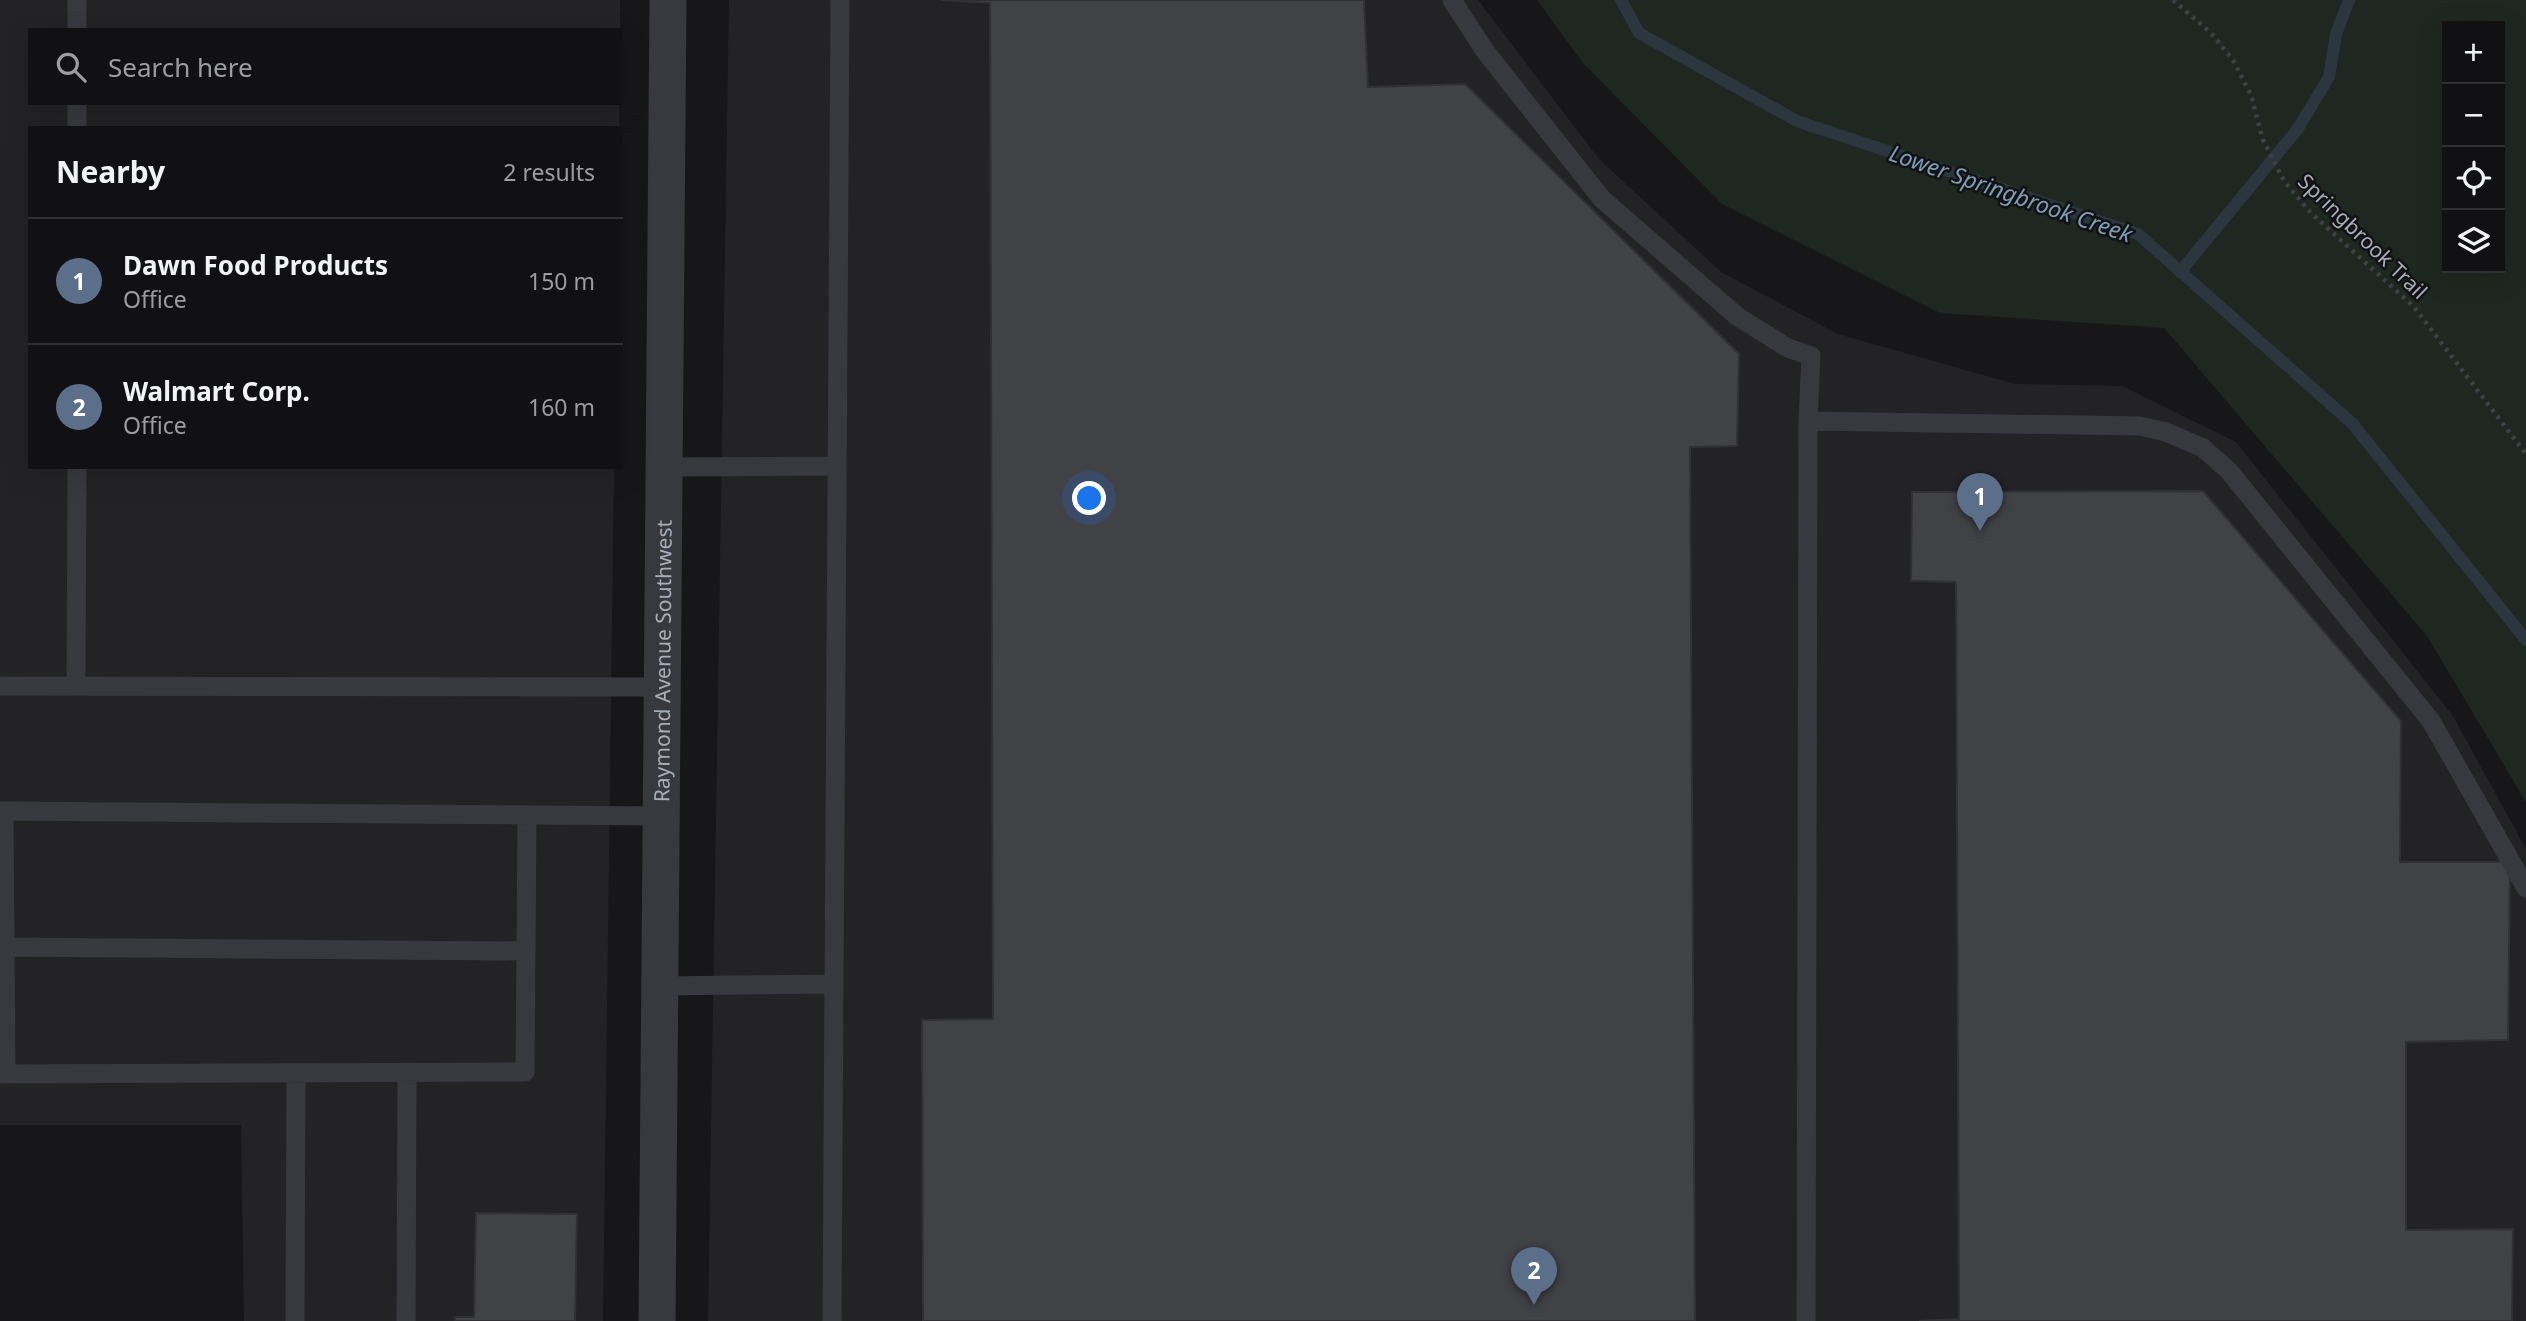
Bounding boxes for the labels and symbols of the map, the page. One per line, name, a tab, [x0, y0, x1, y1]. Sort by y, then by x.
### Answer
water label: Lower Springbrook Creek	[1885, 136, 2138, 250]
street label: Springbrook Trail	[2292, 167, 2434, 305]
pin: 1	[1957, 473, 2003, 531]
your location	[1072, 481, 1106, 515]
street label: Raymond Avenue Southwest	[647, 519, 678, 802]
pin: 2	[1511, 1247, 1557, 1305]

